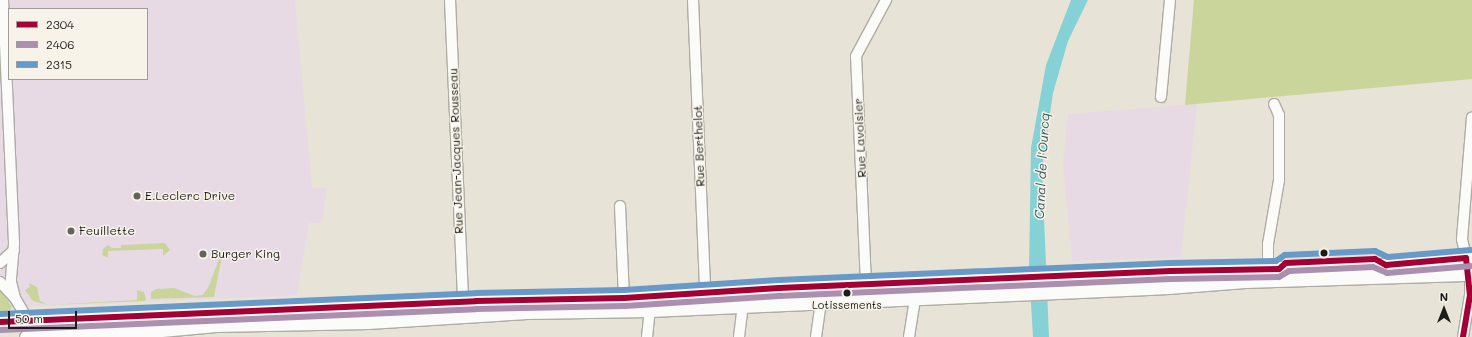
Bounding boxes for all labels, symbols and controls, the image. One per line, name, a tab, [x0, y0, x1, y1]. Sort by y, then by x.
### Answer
legend	[8, 8, 148, 80]
text: 2304	[46, 16, 74, 32]
text: 2406	[46, 36, 74, 52]
text: 2315	[46, 56, 72, 72]
street label: Rue Jean-Jacques Rousseau	[446, 68, 466, 234]
street label: Rue Lavoisier	[851, 98, 869, 178]
street label: Rue Berthelot	[690, 105, 708, 187]
water label: Canal de l'Ourcq	[1031, 112, 1053, 220]
place label: E.Leclerc Drive	[145, 189, 235, 203]
marker: E.Leclerc Drive	[132, 191, 142, 201]
place label: Feuillette	[79, 224, 135, 238]
marker: Feuillette	[66, 226, 76, 236]
place label: Burger King	[211, 247, 280, 261]
unlabelled marker	[1319, 248, 1329, 258]
marker: Burger King	[198, 249, 208, 259]
marker: Lotissements	[842, 288, 852, 298]
north arrow	[1424, 289, 1464, 329]
text: N	[1440, 289, 1448, 304]
place label: Lotissements	[812, 298, 882, 312]
scale bar	[10, 303, 79, 329]
text: 50 m	[15, 310, 43, 326]

